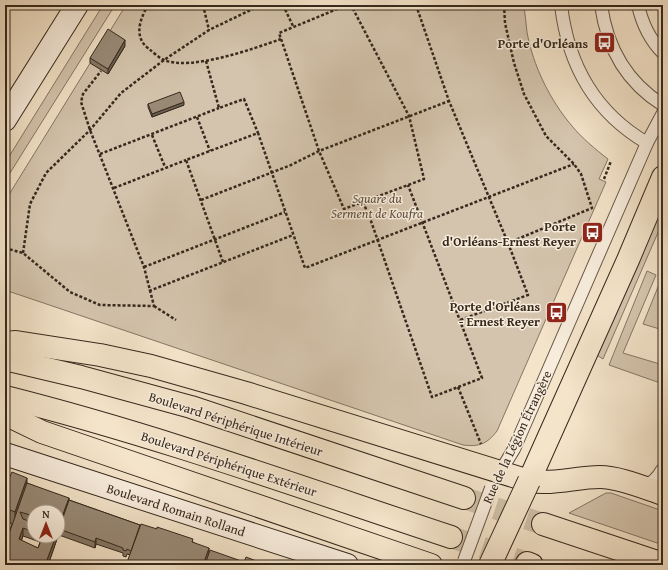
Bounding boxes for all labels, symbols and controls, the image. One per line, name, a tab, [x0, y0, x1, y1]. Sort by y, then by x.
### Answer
bus stop icon: Porte d'Orléans	[591, 30, 617, 56]
place label: Porte d'Orléans	[498, 34, 588, 53]
park label: Square du Serment de Koufra	[331, 189, 423, 223]
place label: Porte d'Orléans-Ernest Reyer	[442, 217, 576, 251]
bus stop icon: Porte d'Orléans-Ernest Reyer	[579, 220, 605, 246]
place label: Porte d'Orléans - Ernest Reyer	[450, 297, 540, 331]
bus stop icon: Porte d'Orléans - Ernest Reyer	[543, 300, 569, 326]
street label: Rue de la Légion Étrangère	[478, 367, 556, 507]
street label: Boulevard Périphérique Intérieur	[147, 387, 326, 461]
street label: Boulevard Périphérique Extérieur	[139, 427, 320, 502]
street label: Boulevard Romain Rolland	[104, 479, 248, 541]
north arrow	[26, 504, 66, 544]
text: N	[42, 506, 50, 522]

